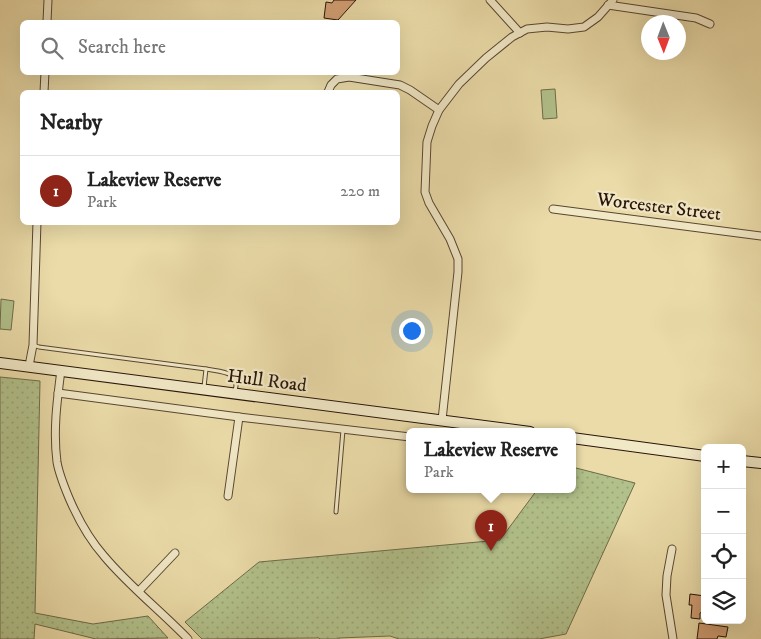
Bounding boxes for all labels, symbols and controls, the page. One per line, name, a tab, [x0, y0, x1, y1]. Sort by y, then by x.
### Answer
north arrow	[641, 15, 686, 60]
search box	[20, 20, 400, 75]
icon: search	[38, 34, 66, 62]
text: Search here	[78, 36, 166, 59]
text: Nearby	[40, 110, 102, 136]
text: Lakeview Reserve	[87, 169, 221, 192]
text: 1	[53, 181, 59, 201]
text: 220 m	[340, 181, 380, 201]
street label: Worcester Street	[595, 188, 722, 226]
text: Park	[87, 192, 117, 212]
your location	[399, 318, 425, 344]
street label: Hull Road	[226, 365, 308, 397]
popup	[406, 428, 576, 493]
text: Lakeview Reserve	[424, 439, 558, 462]
map controls	[701, 444, 746, 624]
button: +	[701, 444, 746, 489]
text: Park	[424, 462, 454, 482]
button: −	[701, 489, 746, 534]
pin: 1	[475, 510, 507, 551]
button: locate	[701, 534, 746, 579]
button: layers	[701, 579, 746, 624]

